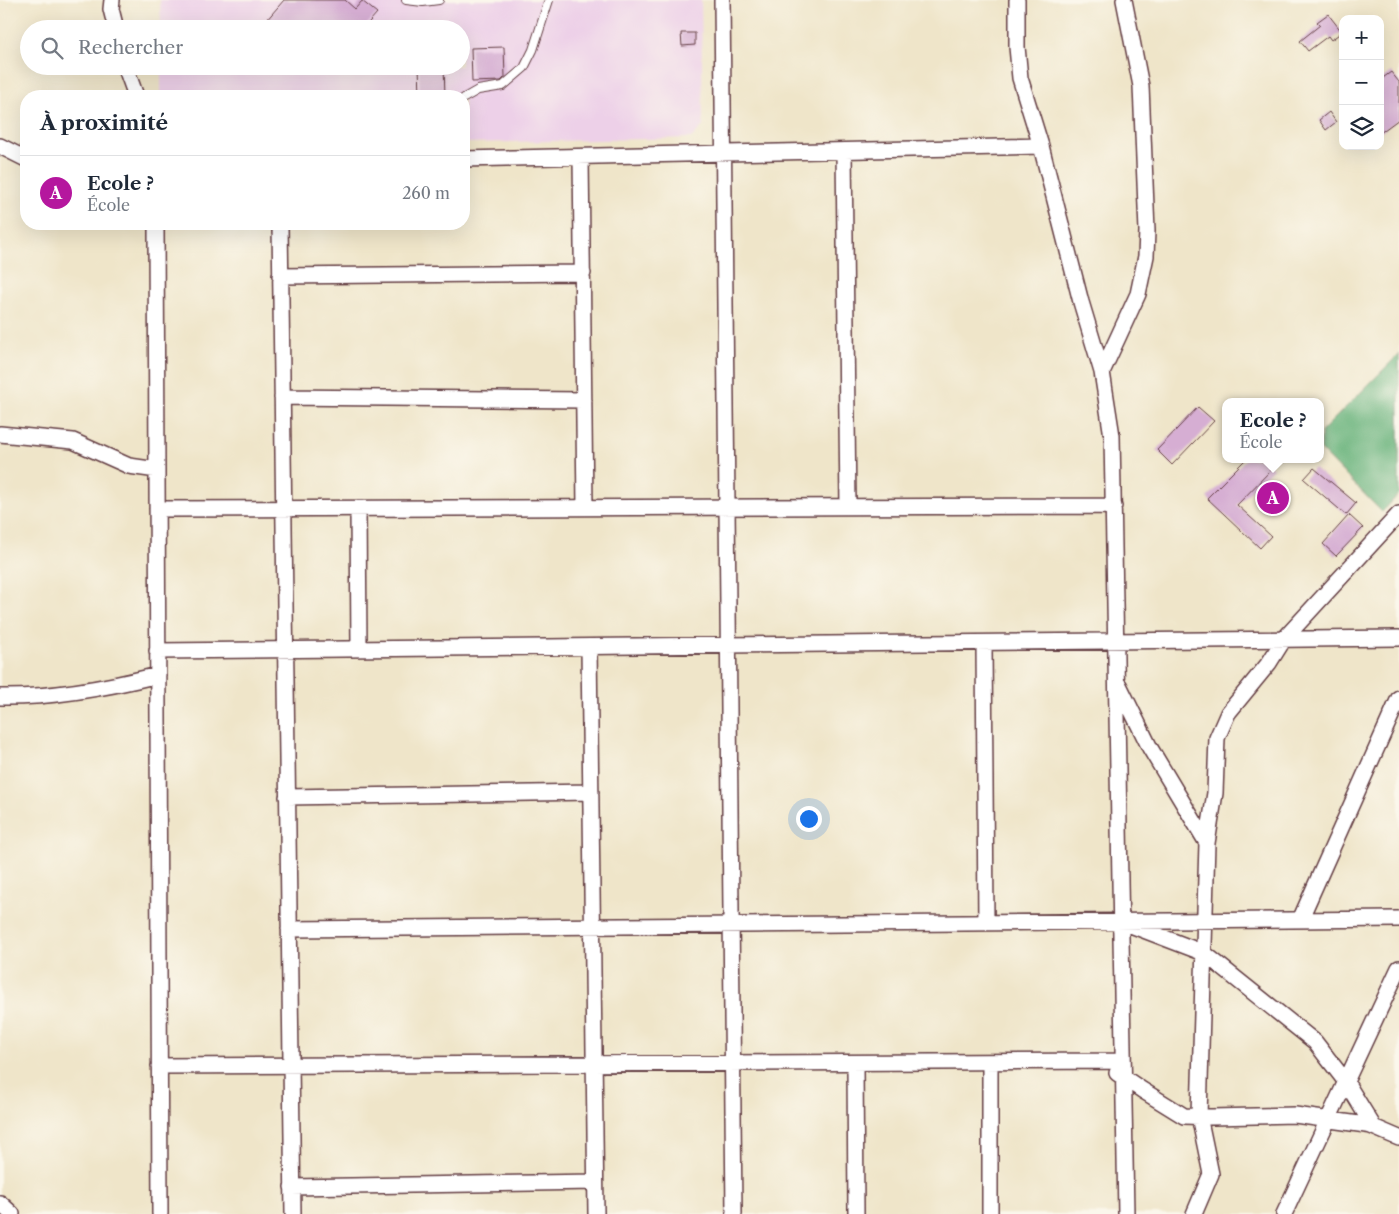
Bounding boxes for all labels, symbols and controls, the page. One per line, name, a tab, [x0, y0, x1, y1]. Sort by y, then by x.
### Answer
map controls	[1339, 15, 1384, 150]
button: +	[1339, 15, 1384, 60]
search box	[20, 20, 470, 75]
icon: search	[38, 34, 66, 62]
text: Rechercher	[78, 36, 183, 59]
button: −	[1339, 60, 1384, 105]
button: layers	[1339, 105, 1384, 150]
text: À proximité	[40, 110, 168, 135]
text: Ecole ?	[87, 172, 154, 195]
text: A	[50, 183, 62, 203]
text: 260 m	[402, 183, 450, 203]
text: École	[87, 195, 130, 215]
popup	[1222, 398, 1324, 463]
text: Ecole ?	[1239, 409, 1307, 432]
text: École	[1239, 432, 1282, 452]
pin: A	[1257, 479, 1289, 517]
your location	[796, 806, 822, 832]

